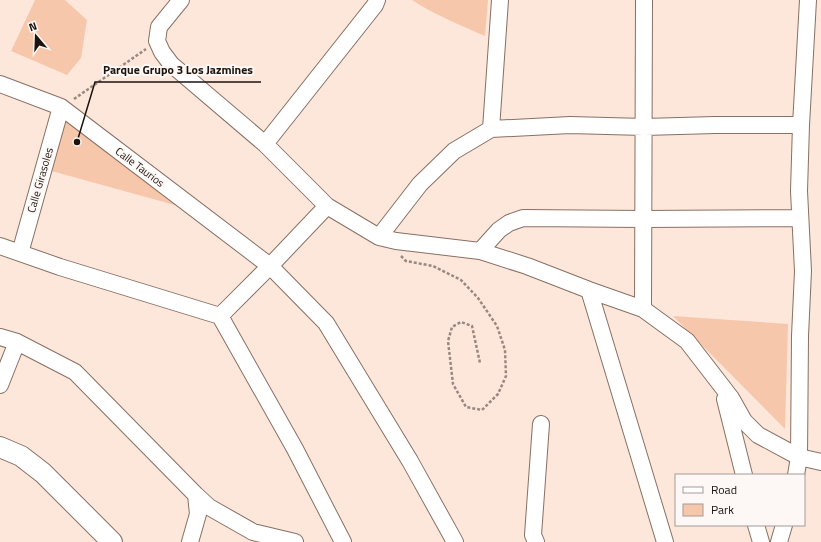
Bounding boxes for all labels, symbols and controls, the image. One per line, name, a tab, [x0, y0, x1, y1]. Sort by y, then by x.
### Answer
north arrow	[16, 16, 56, 56]
text: N	[27, 18, 39, 35]
callout: Parque Grupo 3 Los Jazmines	[95, 58, 261, 82]
text: Parque Grupo 3 Los Jazmines	[103, 60, 253, 79]
street label: Calle Taurios	[112, 143, 168, 191]
street label: Calle Girasoles	[23, 145, 57, 215]
legend	[675, 474, 805, 526]
text: Road	[711, 480, 737, 499]
text: Park	[711, 500, 734, 519]

